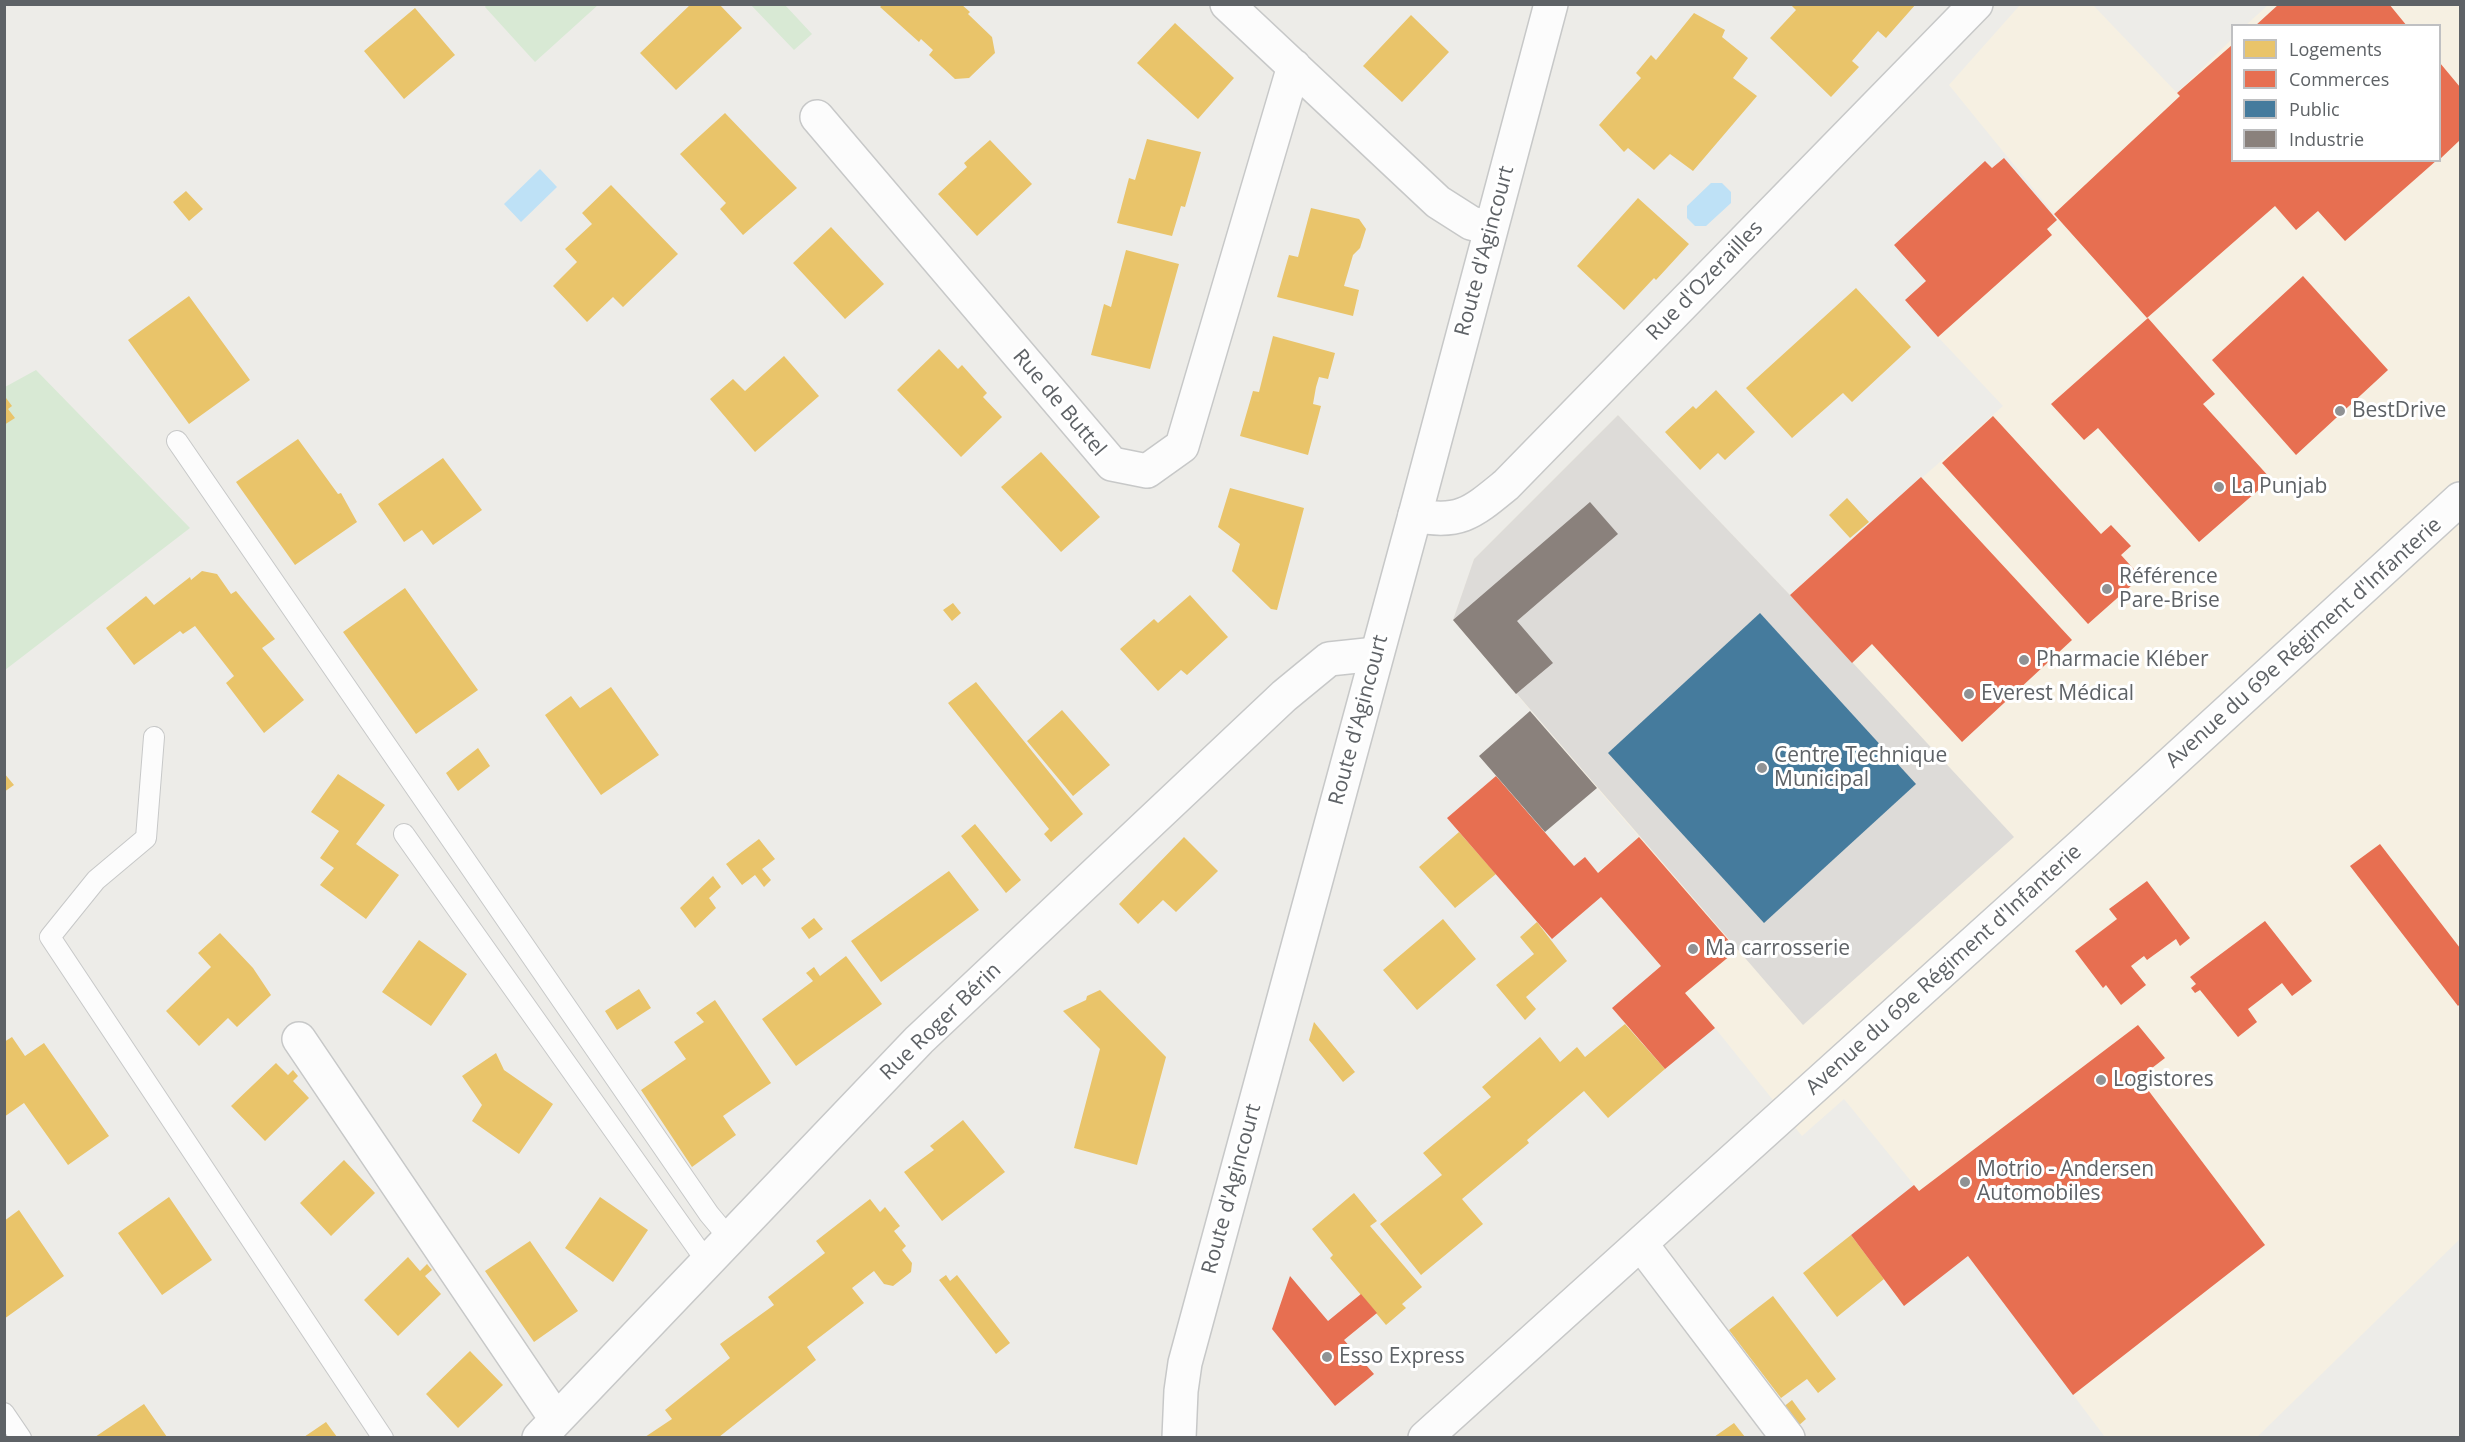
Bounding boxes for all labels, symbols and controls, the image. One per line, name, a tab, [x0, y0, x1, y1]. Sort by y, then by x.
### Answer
legend	[2231, 24, 2441, 162]
text: Logements	[2289, 37, 2382, 61]
text: Commerces	[2289, 67, 2389, 91]
text: Public	[2289, 97, 2340, 121]
text: Industrie	[2289, 127, 2364, 151]
street label: Route d'Agincourt	[1450, 163, 1520, 339]
street label: Rue d'Ozerailles	[1642, 216, 1768, 346]
street label: Rue de Buttel	[1007, 344, 1111, 462]
place label: BestDrive	[2352, 398, 2446, 424]
marker: BestDrive	[2333, 404, 2347, 418]
place label: La Punjab	[2231, 474, 2327, 500]
marker: La Punjab	[2212, 480, 2226, 494]
street label: Avenue du 69e Régiment d'Infanterie	[2161, 512, 2447, 774]
place label: Référence Pare-Brise	[2119, 564, 2220, 614]
marker: Référence Pare-Brise	[2100, 582, 2114, 596]
street label: Route d'Agincourt	[1324, 632, 1394, 808]
place label: Pharmacie Kléber	[2036, 647, 2209, 673]
marker: Pharmacie Kléber	[2017, 653, 2031, 667]
place label: Everest Médical	[1981, 681, 2134, 707]
marker: Everest Médical	[1962, 687, 1976, 701]
place label: Centre Technique Municipal	[1774, 743, 1947, 793]
marker: Centre Technique Municipal	[1755, 761, 1769, 775]
street label: Avenue du 69e Régiment d'Infanterie	[1801, 839, 2087, 1101]
place label: Ma carrosserie	[1705, 936, 1850, 962]
marker: Ma carrosserie	[1686, 942, 1700, 956]
street label: Rue Roger Bérin	[875, 958, 1007, 1086]
place label: Logistores	[2113, 1067, 2214, 1093]
marker: Logistores	[2094, 1073, 2108, 1087]
street label: Route d'Agincourt	[1197, 1101, 1267, 1277]
place label: Motrio - Andersen Automobiles	[1977, 1157, 2154, 1207]
marker: Motrio - Andersen Automobiles	[1958, 1175, 1972, 1189]
place label: Esso Express	[1339, 1344, 1465, 1370]
marker: Esso Express	[1320, 1350, 1334, 1364]

